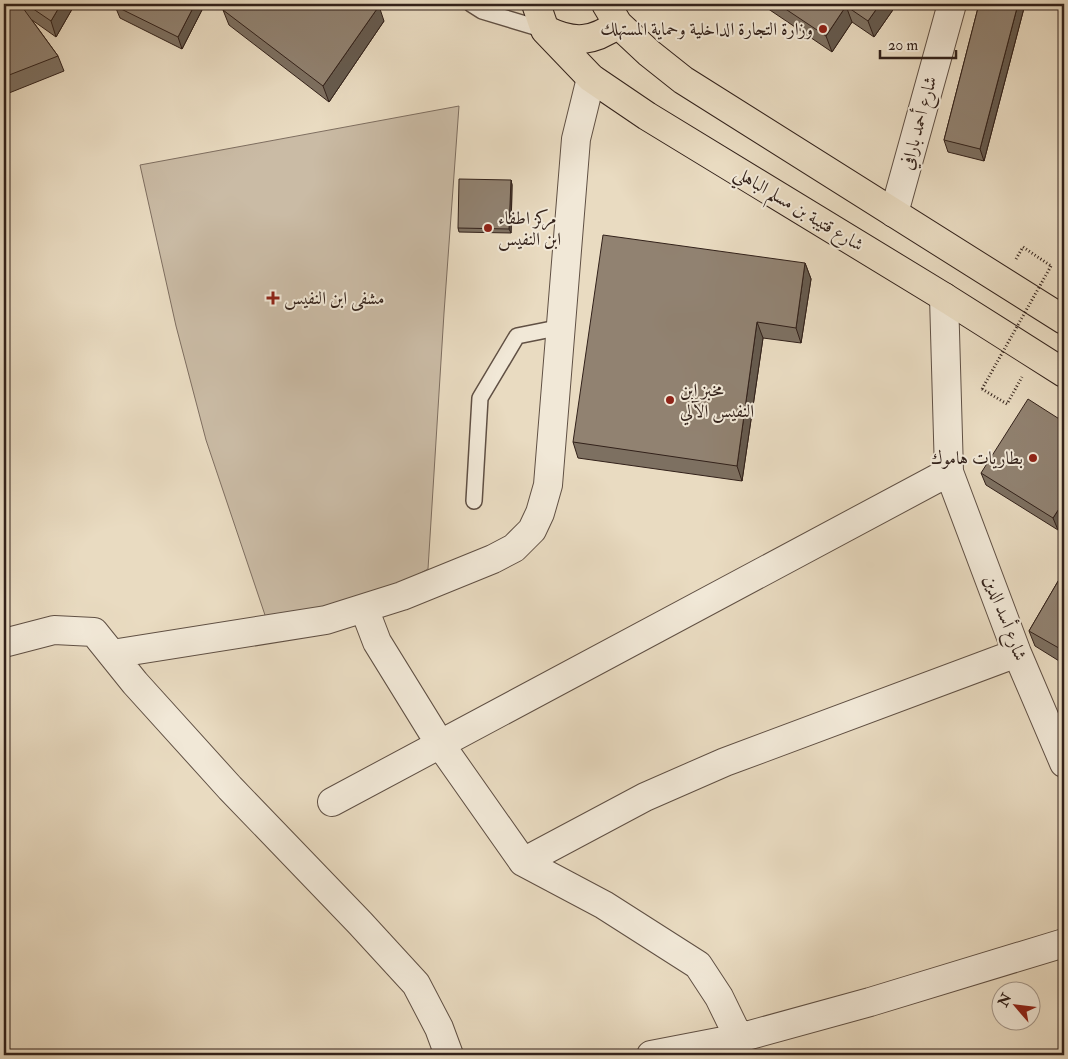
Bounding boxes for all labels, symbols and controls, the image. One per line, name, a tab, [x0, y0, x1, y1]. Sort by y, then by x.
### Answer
place label: وزارة التجارة الداخلية وحماية المستهلك	[600, 18, 813, 41]
marker: وزارة التجارة الداخلية وحماية المستهلك	[817, 23, 829, 35]
scale bar	[880, 28, 957, 60]
text: 20 m	[888, 36, 918, 55]
street label: شارع أحمد بارافي	[894, 73, 945, 173]
street label: شارع قتيبة بن مسلم الباهلي	[727, 161, 868, 262]
place label: مركز اطفاء ابن النفيس	[498, 207, 561, 251]
marker: مركز اطفاء ابن النفيس	[482, 222, 494, 234]
place label: مشفى ابن النفيس	[284, 287, 384, 311]
marker: مشفى ابن النفيس	[266, 291, 280, 305]
place label: مخبز ابن النفيس الآلي	[680, 379, 754, 426]
marker: مخبز ابن النفيس الآلي	[664, 394, 676, 406]
place label: بطاريات هاموك	[931, 447, 1023, 470]
marker: بطاريات هاموك	[1027, 452, 1039, 464]
street label: شارع أسد الدين	[975, 571, 1034, 665]
north arrow	[990, 982, 1040, 1032]
text: N	[994, 990, 1016, 1011]

